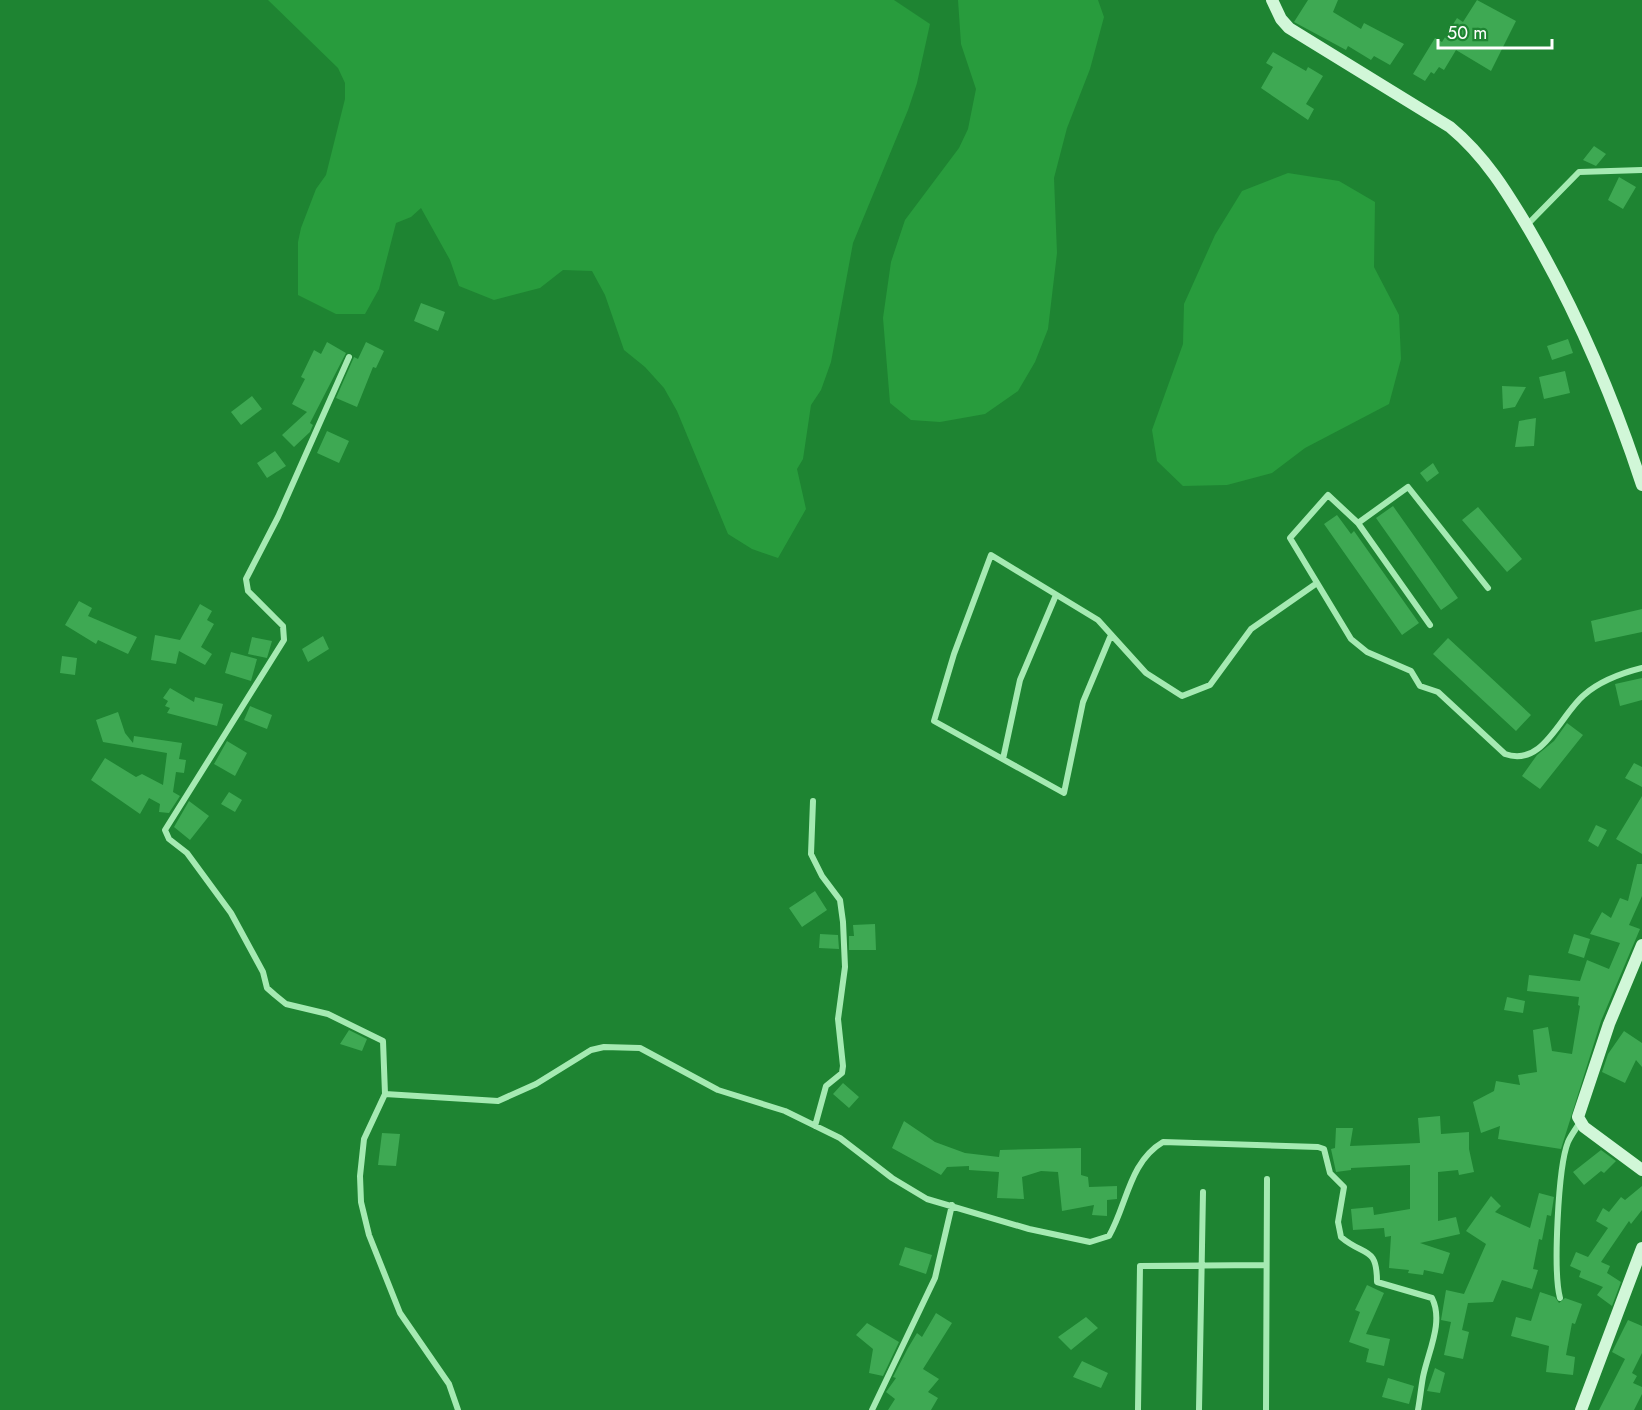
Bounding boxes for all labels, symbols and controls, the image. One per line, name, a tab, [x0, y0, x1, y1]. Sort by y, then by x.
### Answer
scale bar	[1438, 12, 1552, 50]
text: 50 m	[1447, 20, 1487, 46]

